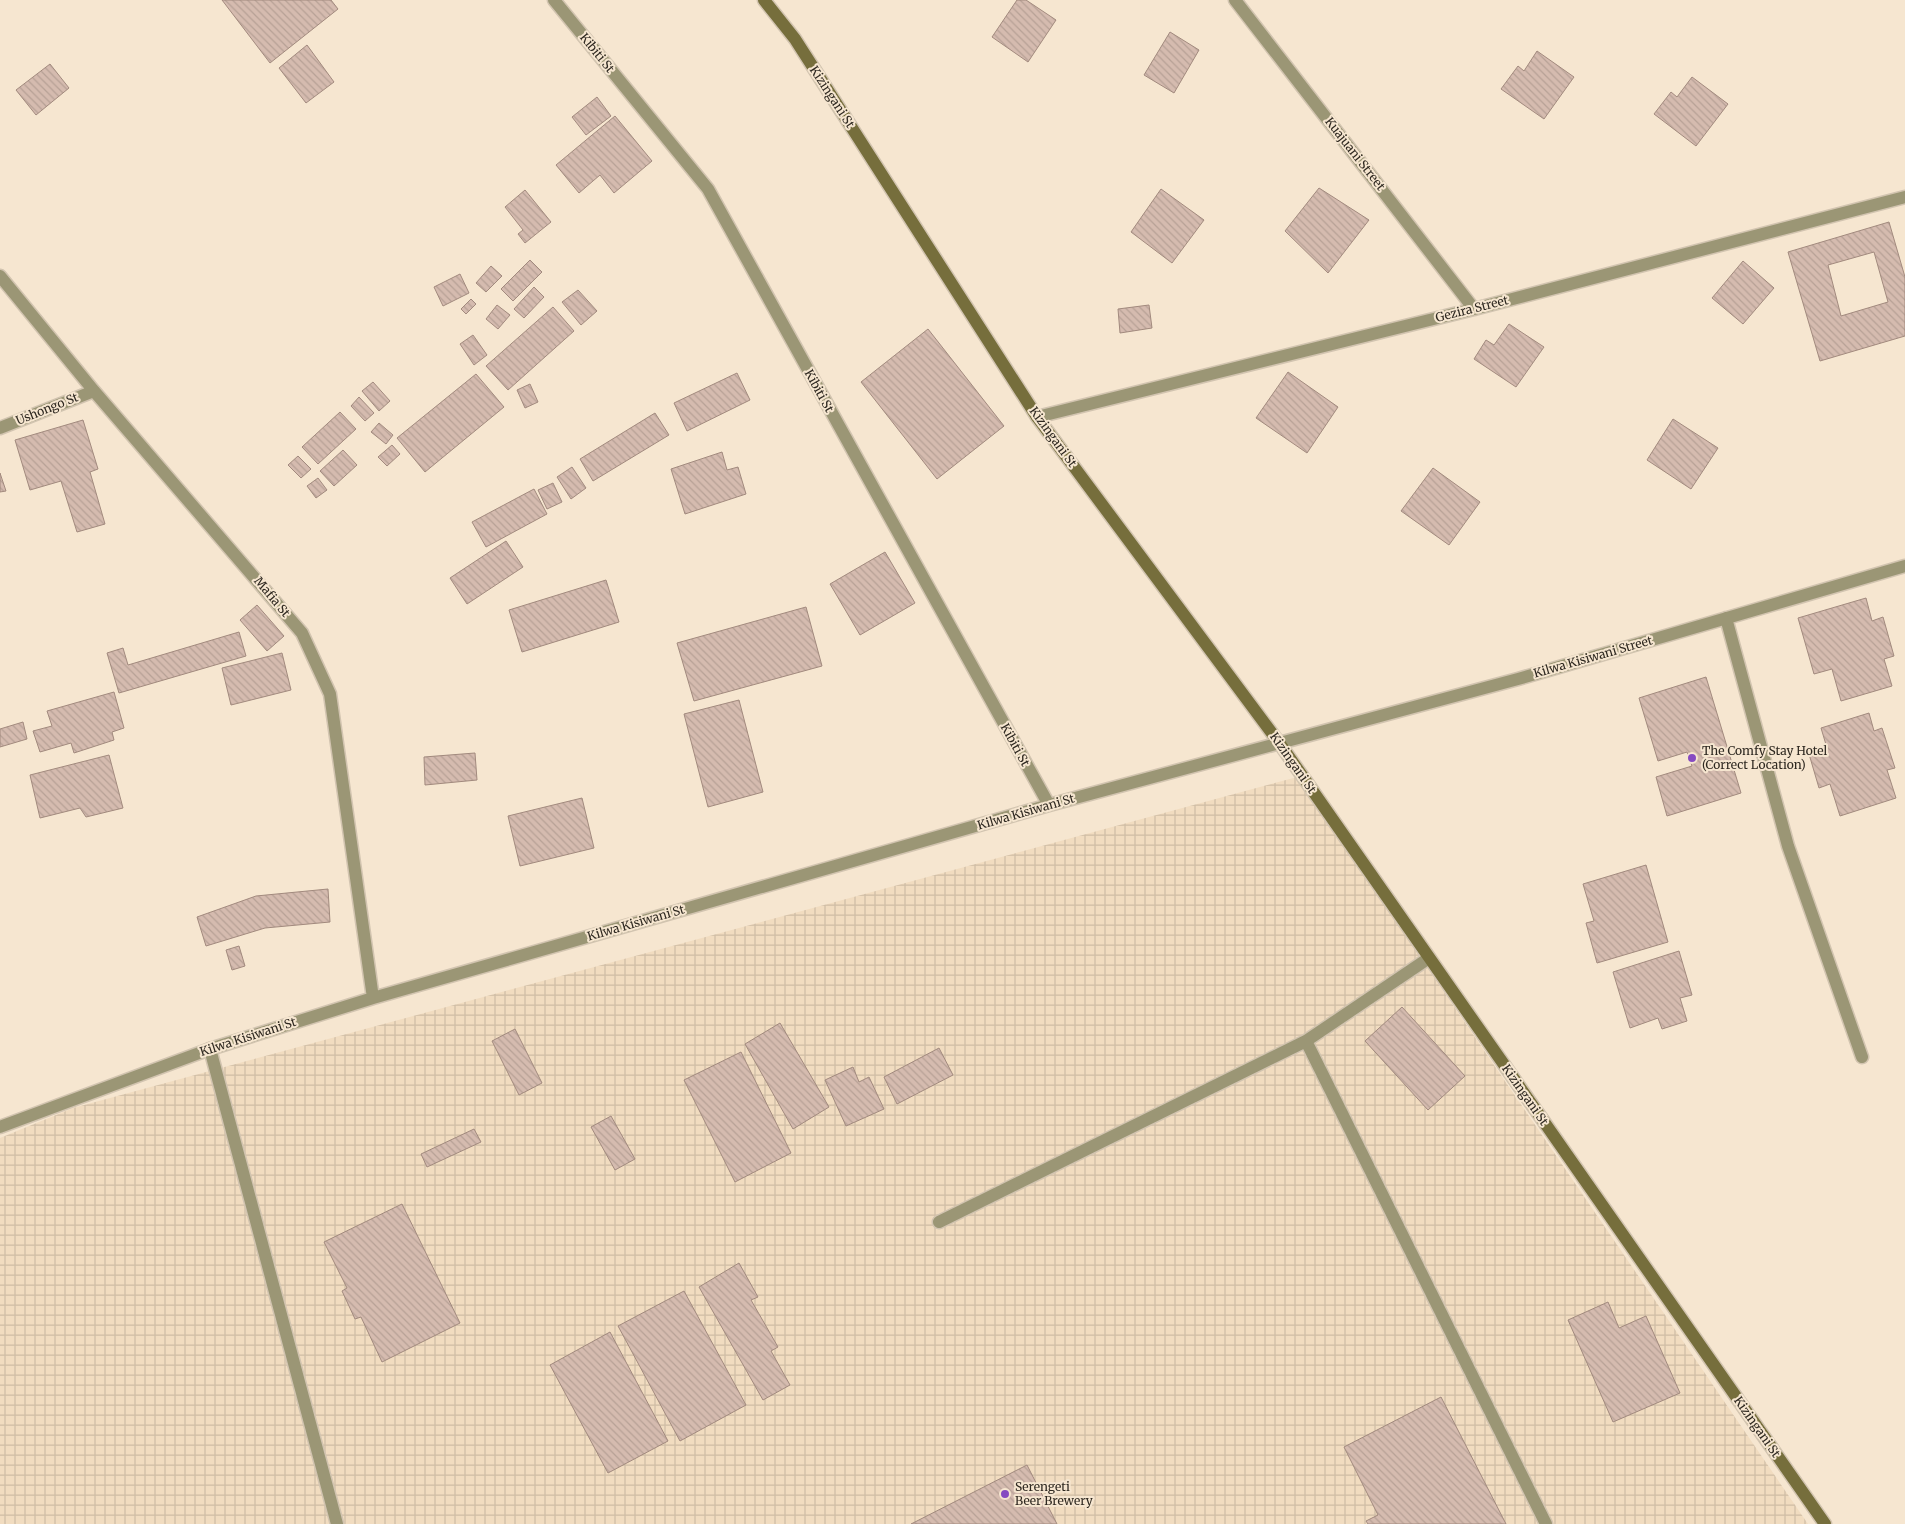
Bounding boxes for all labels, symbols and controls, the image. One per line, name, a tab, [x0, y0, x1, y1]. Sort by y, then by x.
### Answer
street label: Kibiti St	[577, 30, 618, 76]
street label: Kizingani St	[807, 63, 858, 131]
street label: Kuajuani Street	[1322, 114, 1389, 193]
street label: Gezira Street	[1434, 292, 1510, 325]
street label: Kibiti St	[802, 367, 837, 415]
street label: Ushongo St	[14, 389, 80, 428]
street label: Kizingani St	[1027, 404, 1080, 470]
street label: Mafia St	[251, 574, 294, 620]
street label: Kilwa Kisiwani Street	[1532, 632, 1654, 681]
street label: Kibiti St	[998, 721, 1033, 769]
street label: Kizingani St	[1267, 729, 1320, 796]
place label: The Comfy Stay Hotel (Correct Location)	[1702, 743, 1828, 772]
marker: The Comfy Stay Hotel (Correct Location)	[1686, 752, 1698, 764]
street label: Kilwa Kisiwani St	[976, 790, 1076, 833]
street label: Kilwa Kisiwani St	[586, 901, 686, 944]
street label: Kilwa Kisiwani St	[198, 1014, 298, 1059]
street label: Kizingani St	[1499, 1061, 1552, 1128]
street label: Kizingani St	[1731, 1393, 1784, 1460]
place label: Serengeti Beer Brewery	[1015, 1479, 1093, 1508]
marker: Serengeti Beer Brewery	[999, 1488, 1011, 1500]

